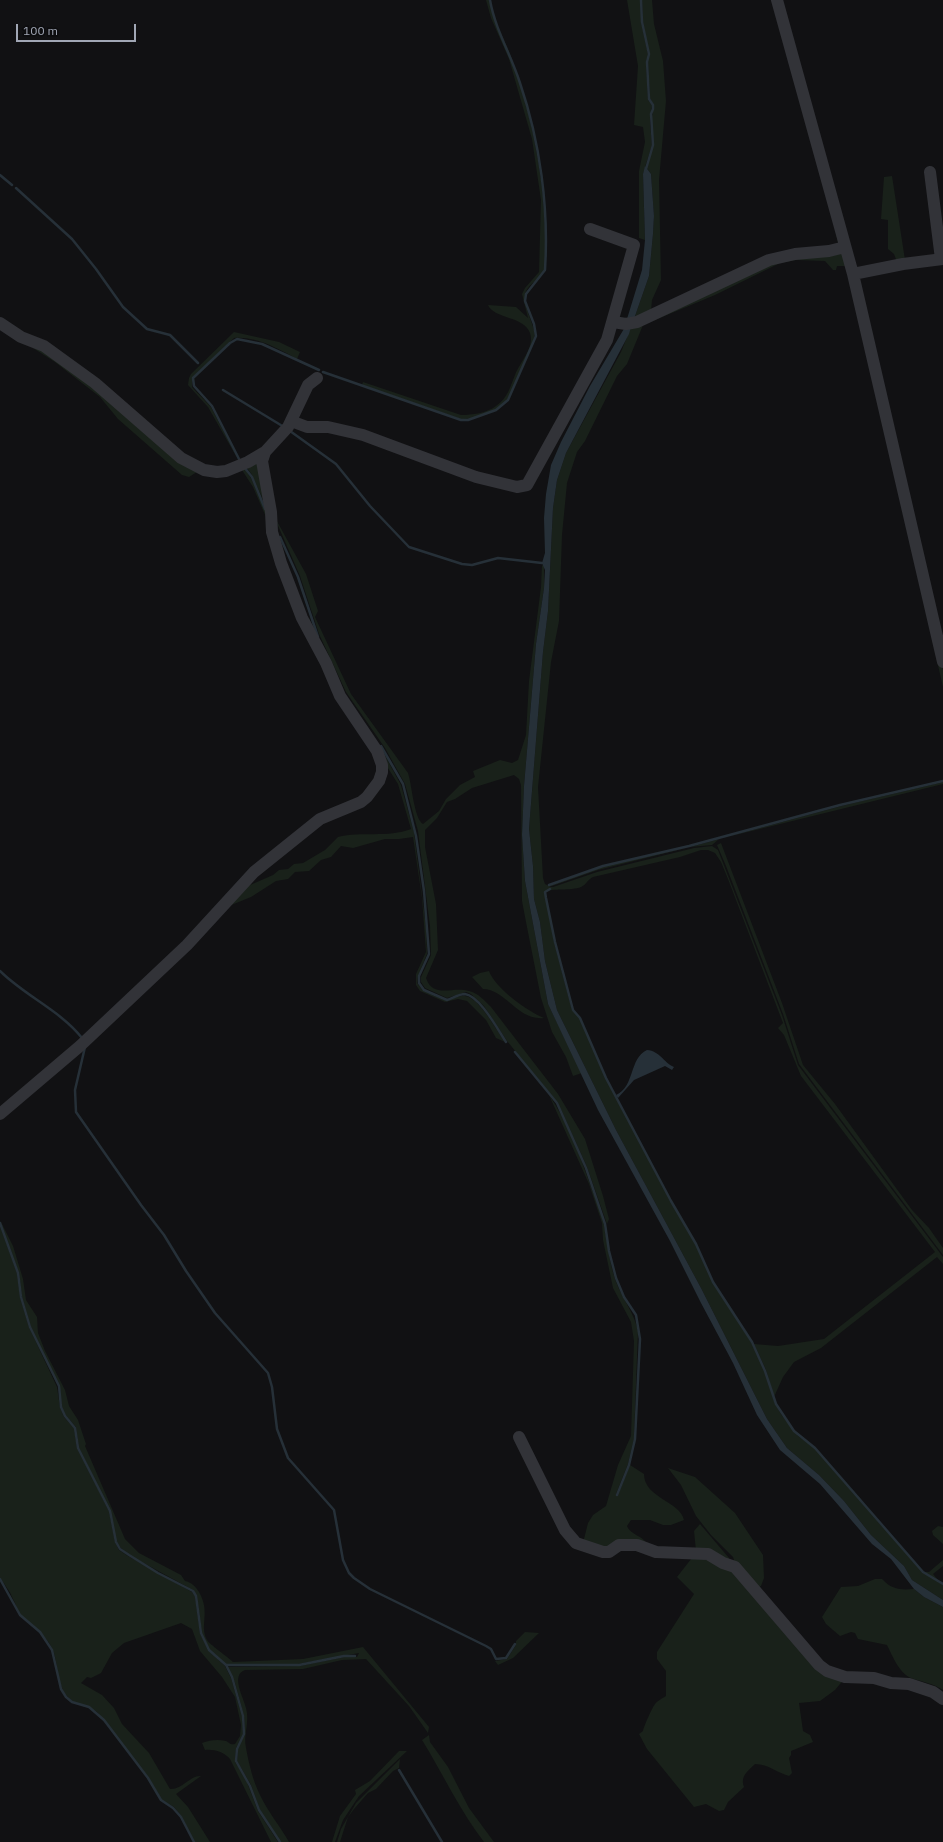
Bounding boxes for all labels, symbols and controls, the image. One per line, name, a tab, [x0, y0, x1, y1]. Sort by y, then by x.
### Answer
scale bar	[18, 16, 138, 42]
text: 100 m	[23, 23, 58, 38]

